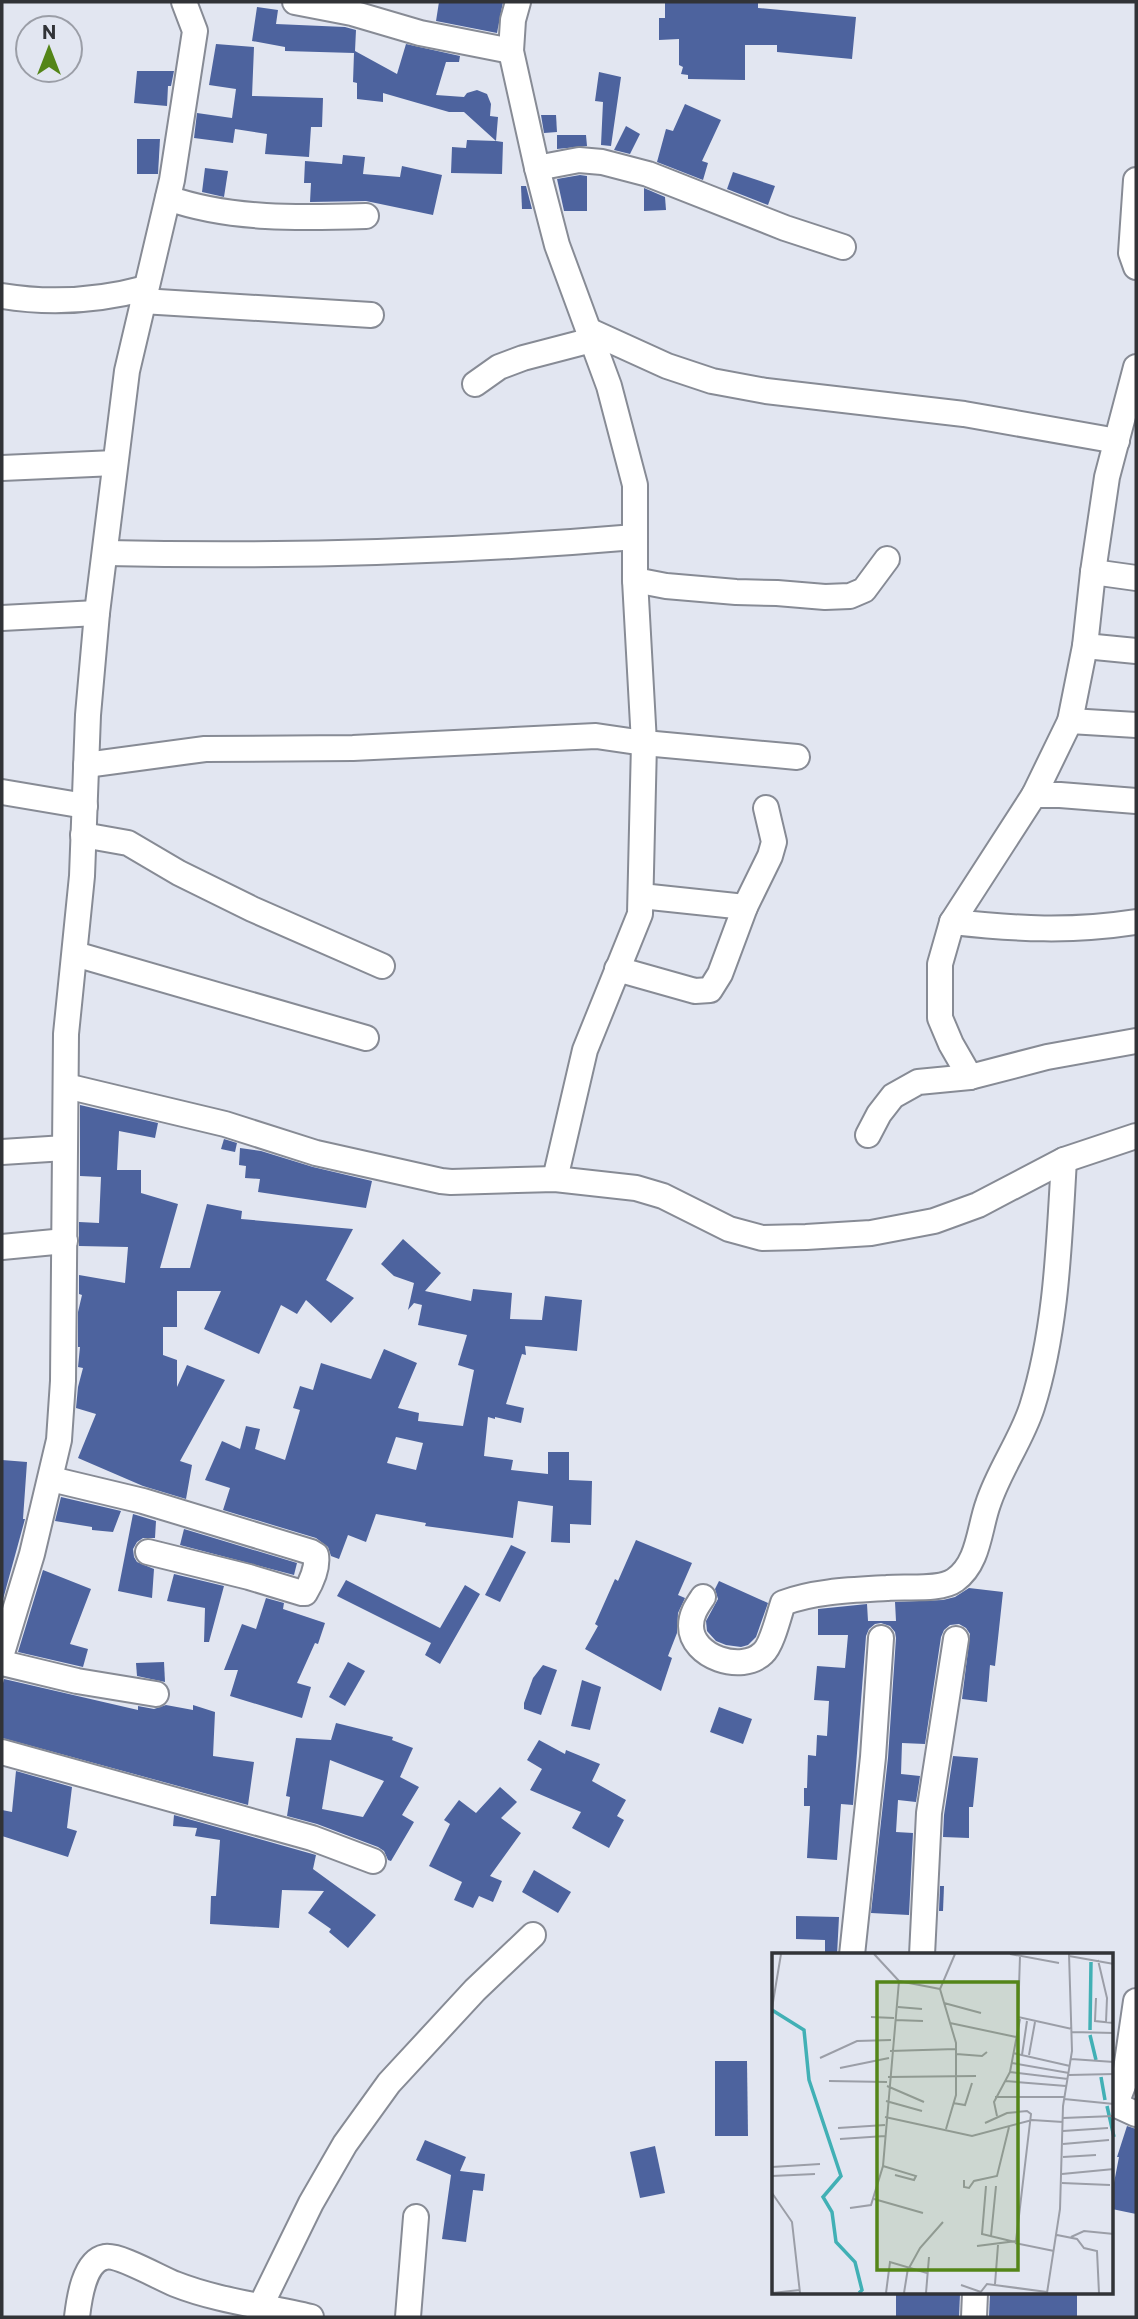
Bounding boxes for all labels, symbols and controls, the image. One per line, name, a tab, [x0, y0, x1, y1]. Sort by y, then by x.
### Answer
north arrow	[14, 14, 84, 84]
text: N	[42, 20, 56, 43]
inset map	[772, 1953, 1114, 2294]

